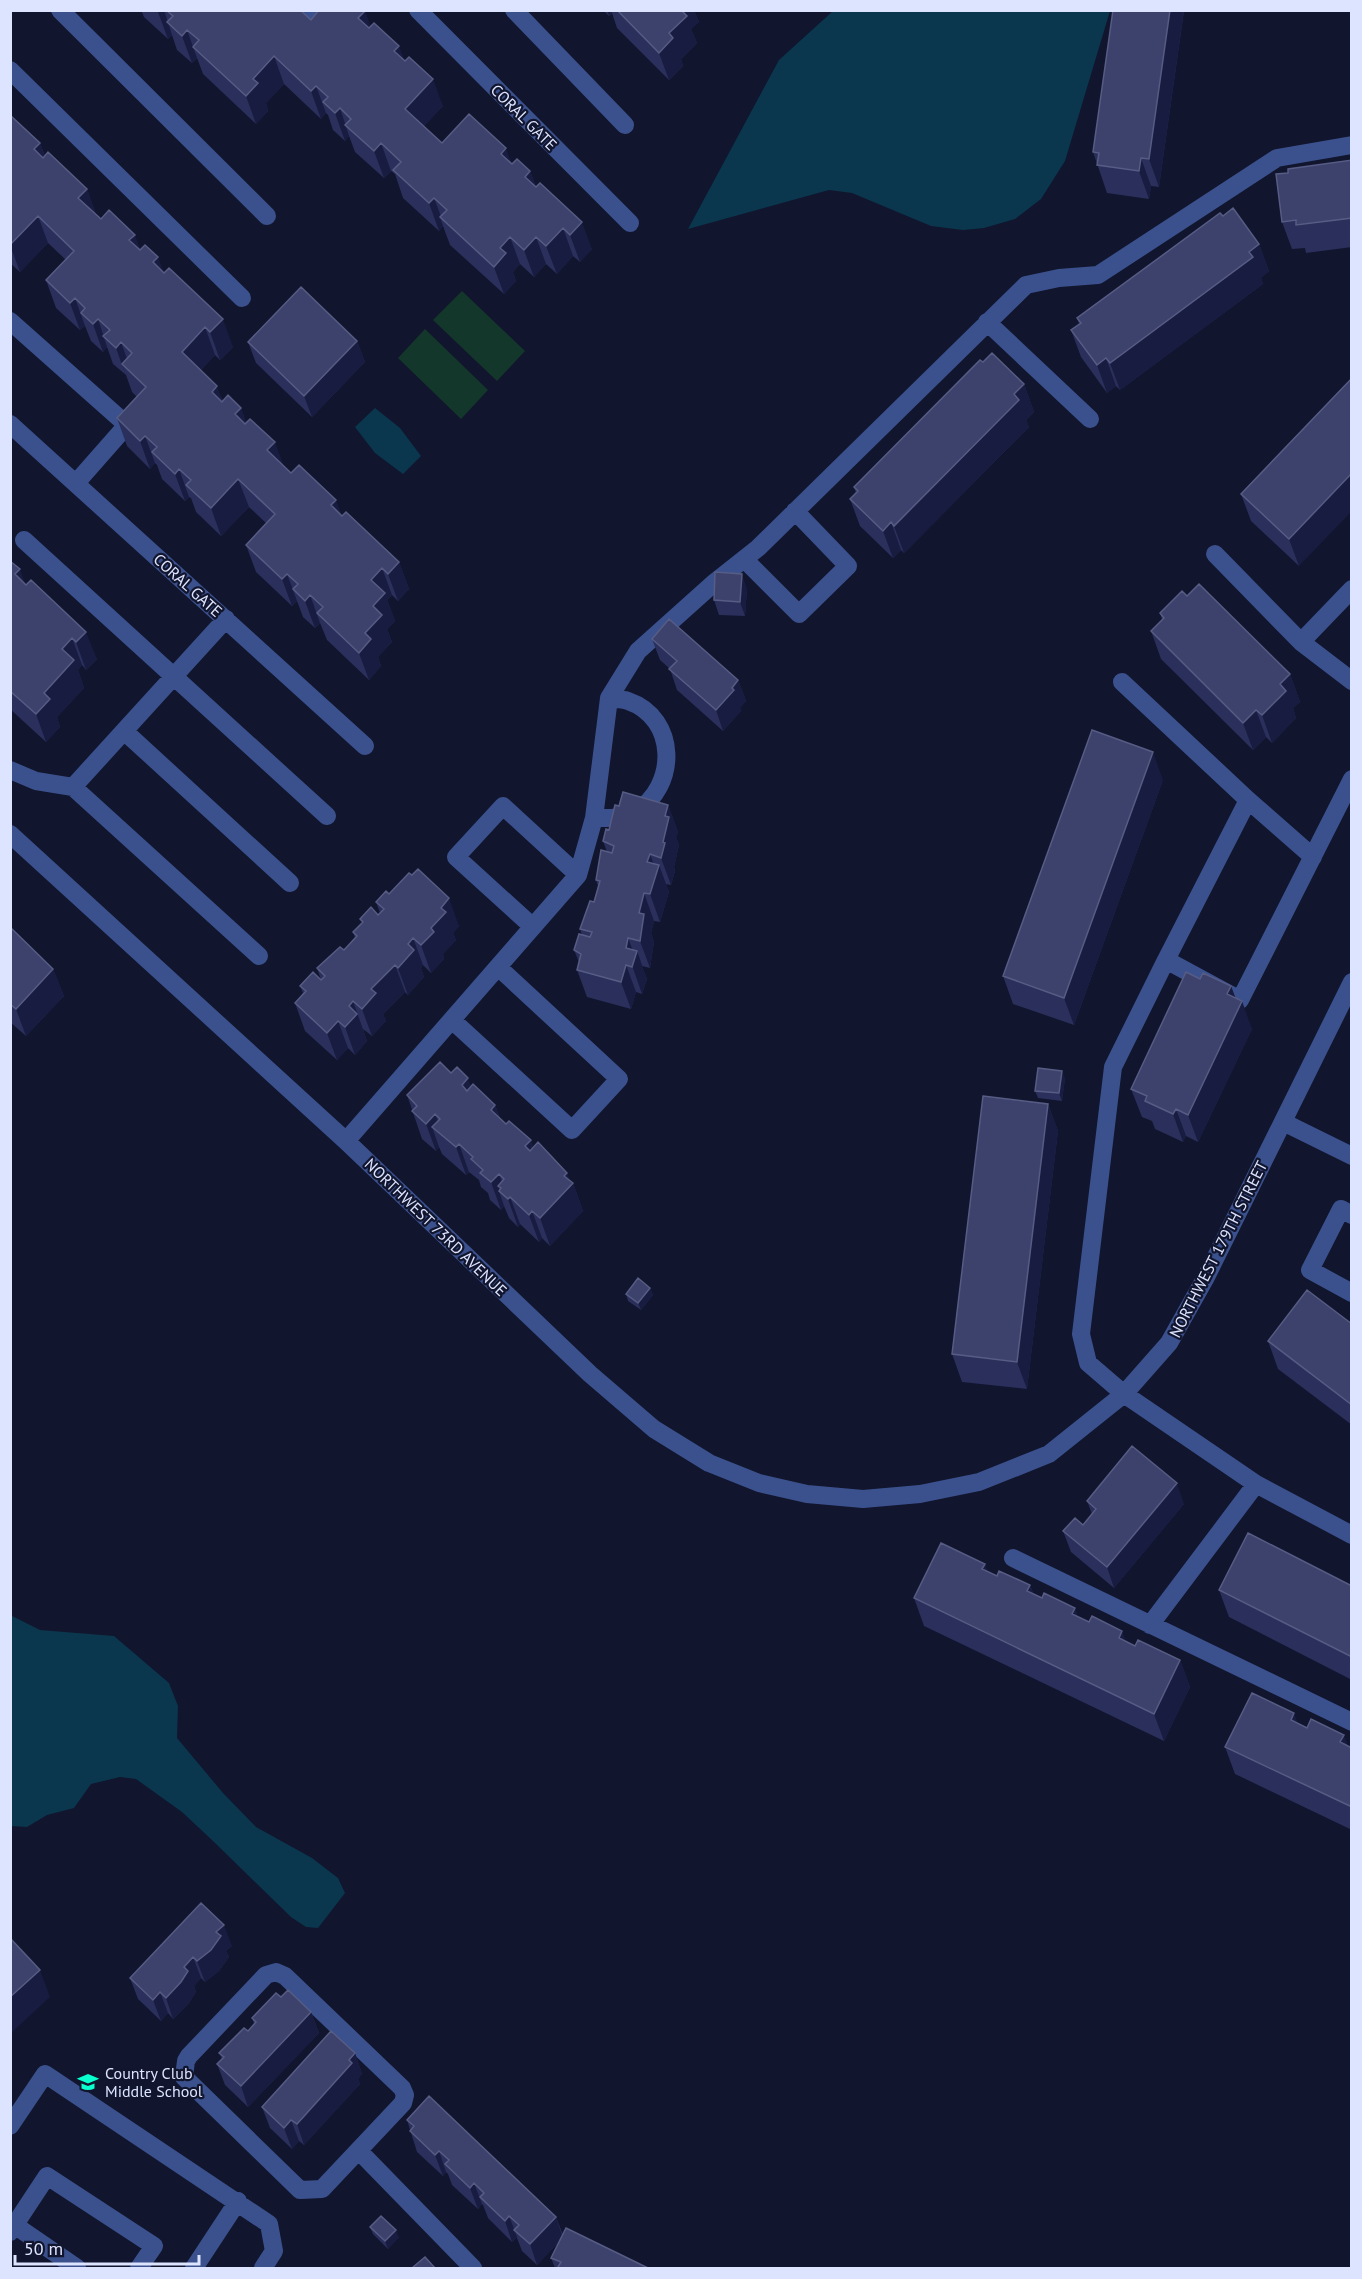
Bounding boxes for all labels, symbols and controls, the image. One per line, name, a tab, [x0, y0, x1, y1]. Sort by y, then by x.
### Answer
street label: CORAL GATE	[487, 80, 561, 154]
street label: CORAL GATE	[150, 549, 226, 621]
street label: NORTHWEST 73RD AVENUE	[361, 1154, 511, 1300]
street label: NORTHWEST 179TH STREET	[1165, 1157, 1271, 1341]
place label: Country Club Middle School	[105, 2063, 203, 2101]
school or university icon: Country Club Middle School	[76, 2070, 100, 2094]
scale bar	[15, 2228, 200, 2266]
text: 50 m	[24, 2237, 63, 2260]

